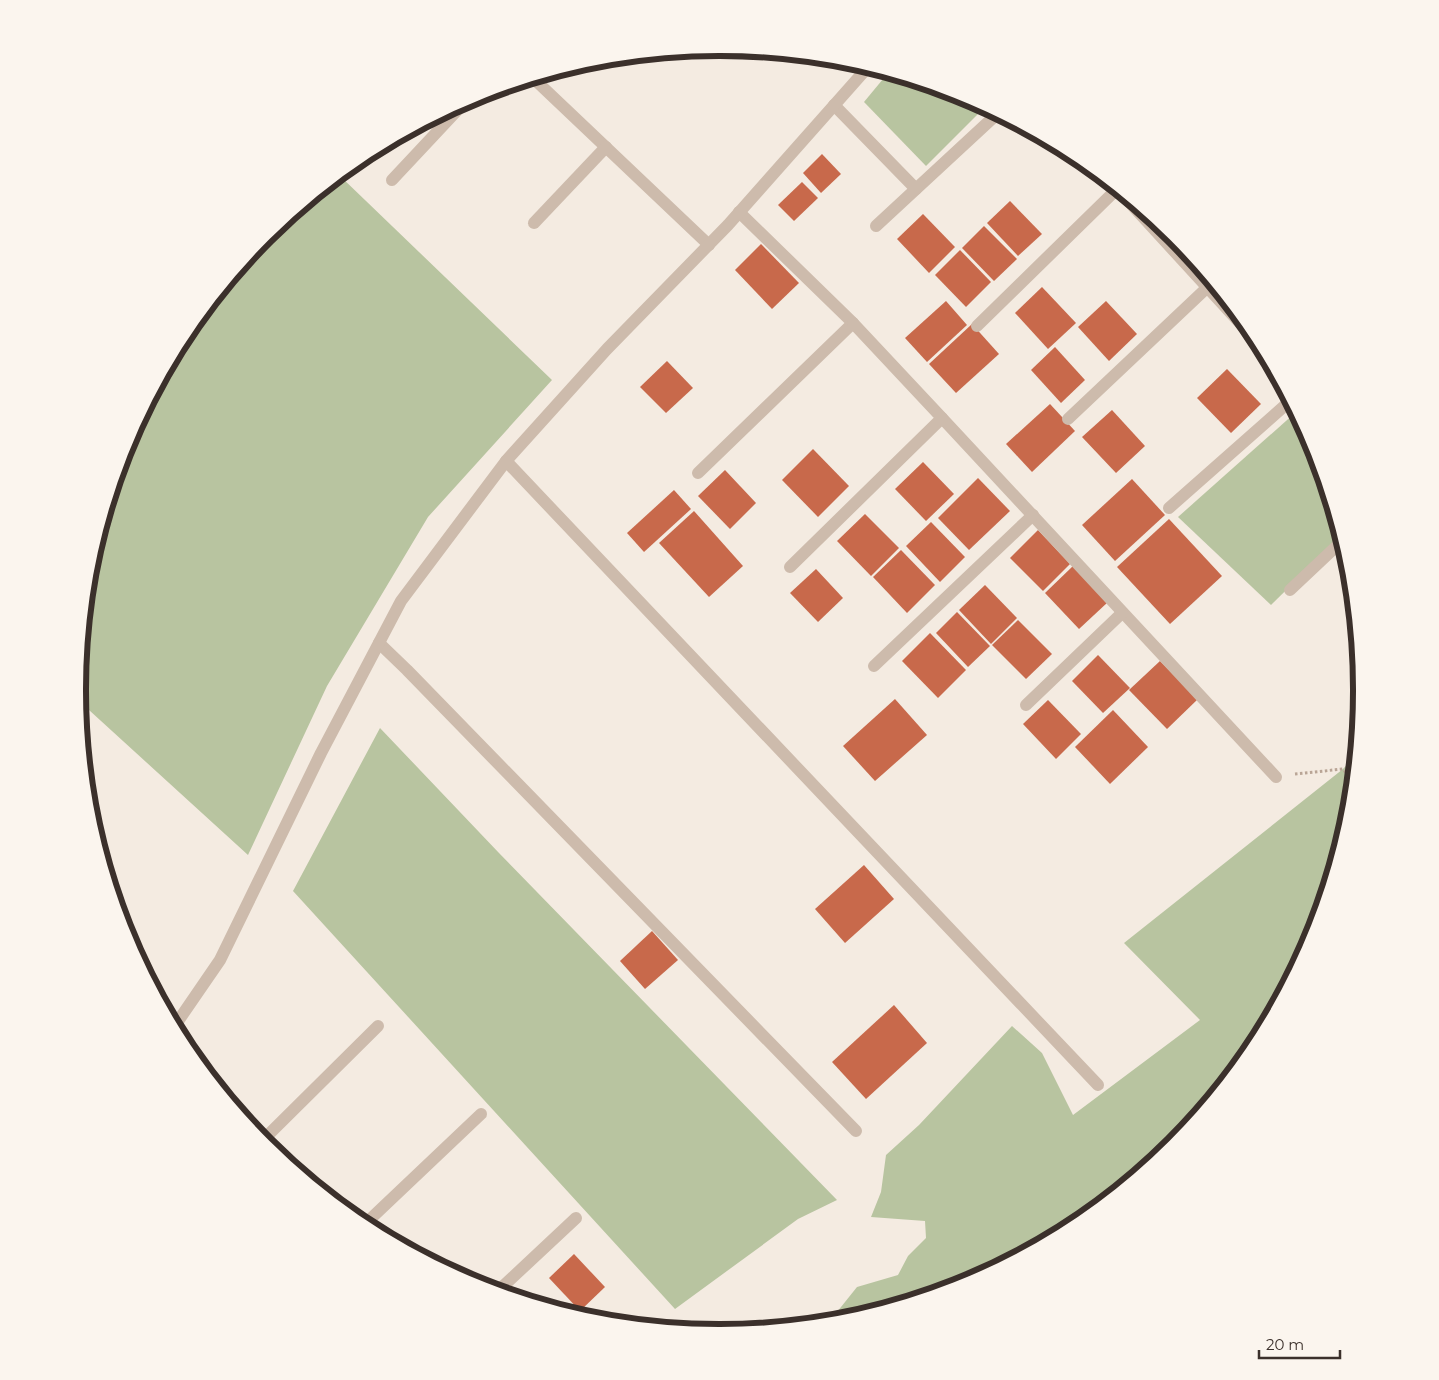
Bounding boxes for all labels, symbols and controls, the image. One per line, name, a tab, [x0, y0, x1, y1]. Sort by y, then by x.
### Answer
scale bar	[1259, 1328, 1340, 1360]
text: 20 m	[1266, 1335, 1304, 1354]

